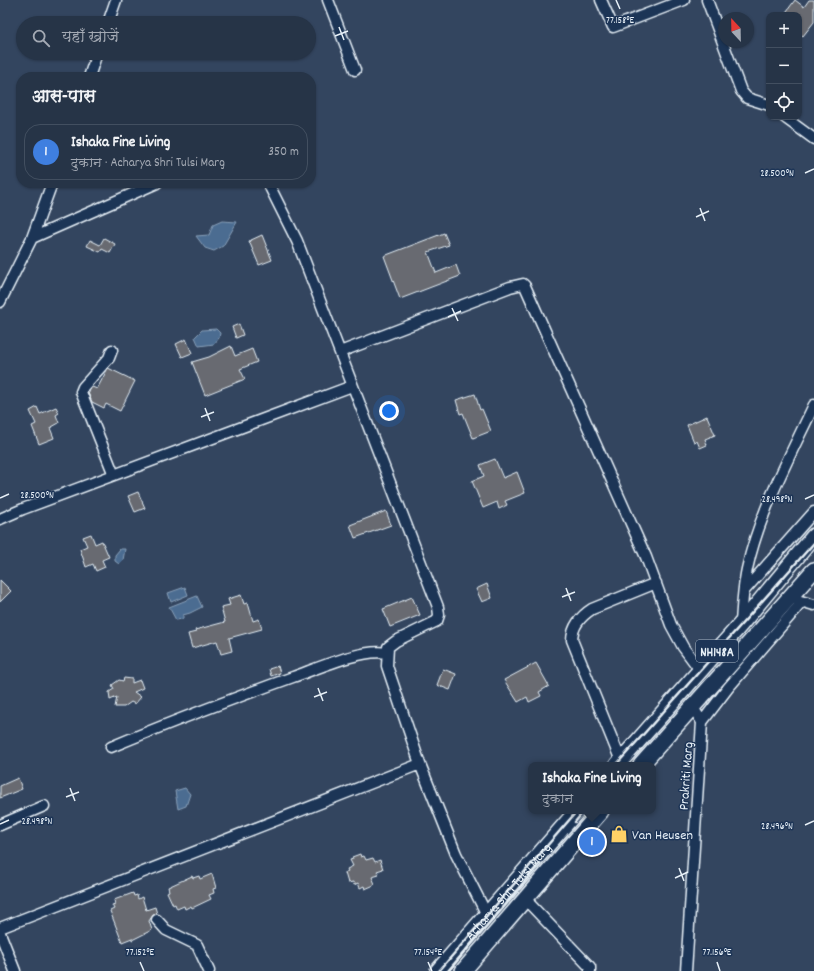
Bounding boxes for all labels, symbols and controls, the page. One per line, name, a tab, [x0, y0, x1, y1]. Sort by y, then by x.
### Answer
north arrow	[718, 12, 754, 48]
map controls	[766, 12, 802, 120]
button: +	[766, 12, 802, 48]
text: 77.158°E	[606, 14, 634, 28]
search box	[16, 16, 316, 60]
icon: search	[30, 27, 52, 49]
text: यहाँ खोजें	[62, 27, 119, 49]
button: −	[766, 48, 802, 84]
button: locate	[766, 84, 802, 120]
text: आस-पास	[32, 86, 96, 110]
text: Ishaka Fine Living	[71, 132, 170, 154]
text: 1	[45, 143, 47, 162]
text: 350 m	[268, 143, 299, 162]
text: दुकान · Acharya Shri Tulsi Marg	[71, 154, 225, 173]
text: 28.500°N	[760, 167, 794, 181]
your location	[379, 401, 399, 421]
text: 28.500°N	[20, 489, 54, 503]
text: 28.498°N	[762, 493, 793, 507]
road number: NH148A	[696, 640, 738, 662]
street label: Prakriti Marg	[675, 741, 699, 811]
popup	[528, 762, 656, 814]
text: Ishaka Fine Living	[542, 768, 642, 790]
text: दुकान	[542, 790, 573, 809]
text: 28.498°N	[22, 815, 53, 829]
text: 28.496°N	[761, 820, 793, 834]
shop icon: Van Heusen	[609, 824, 629, 844]
place label: Van Heusen	[632, 826, 693, 846]
pin: 1	[579, 827, 605, 857]
street label: Acharya Shri Tulsi Marg	[461, 839, 557, 945]
text: 77.152°E	[126, 946, 155, 960]
text: 77.154°E	[414, 946, 442, 960]
text: 77.156°E	[703, 946, 732, 960]

